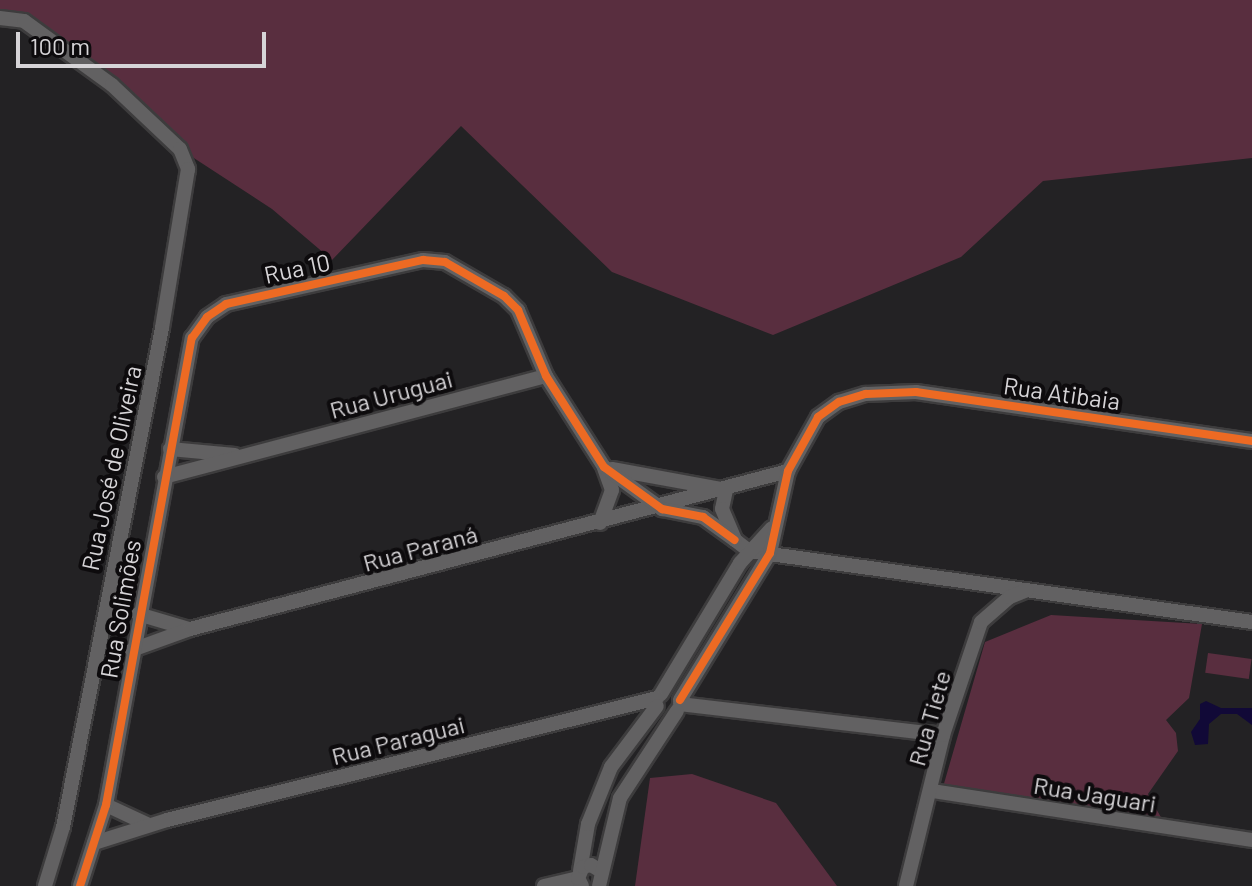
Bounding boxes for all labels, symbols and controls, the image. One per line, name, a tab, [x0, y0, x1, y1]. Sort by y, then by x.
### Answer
scale bar	[20, 16, 270, 66]
text: 100 m	[30, 31, 90, 60]
street label: Rua 10	[261, 247, 333, 289]
street label: Rua José de Oliveira	[75, 363, 147, 573]
street label: Rua Uruguai	[326, 364, 456, 424]
street label: Rua Atibaia	[1002, 371, 1122, 415]
street label: Rua Paraná	[360, 519, 480, 577]
street label: Rua Solimões	[94, 538, 146, 680]
street label: Rua Tiete	[902, 667, 956, 769]
street label: Rua Paraguai	[329, 710, 467, 770]
street label: Rua Jaguari	[1032, 770, 1158, 818]

